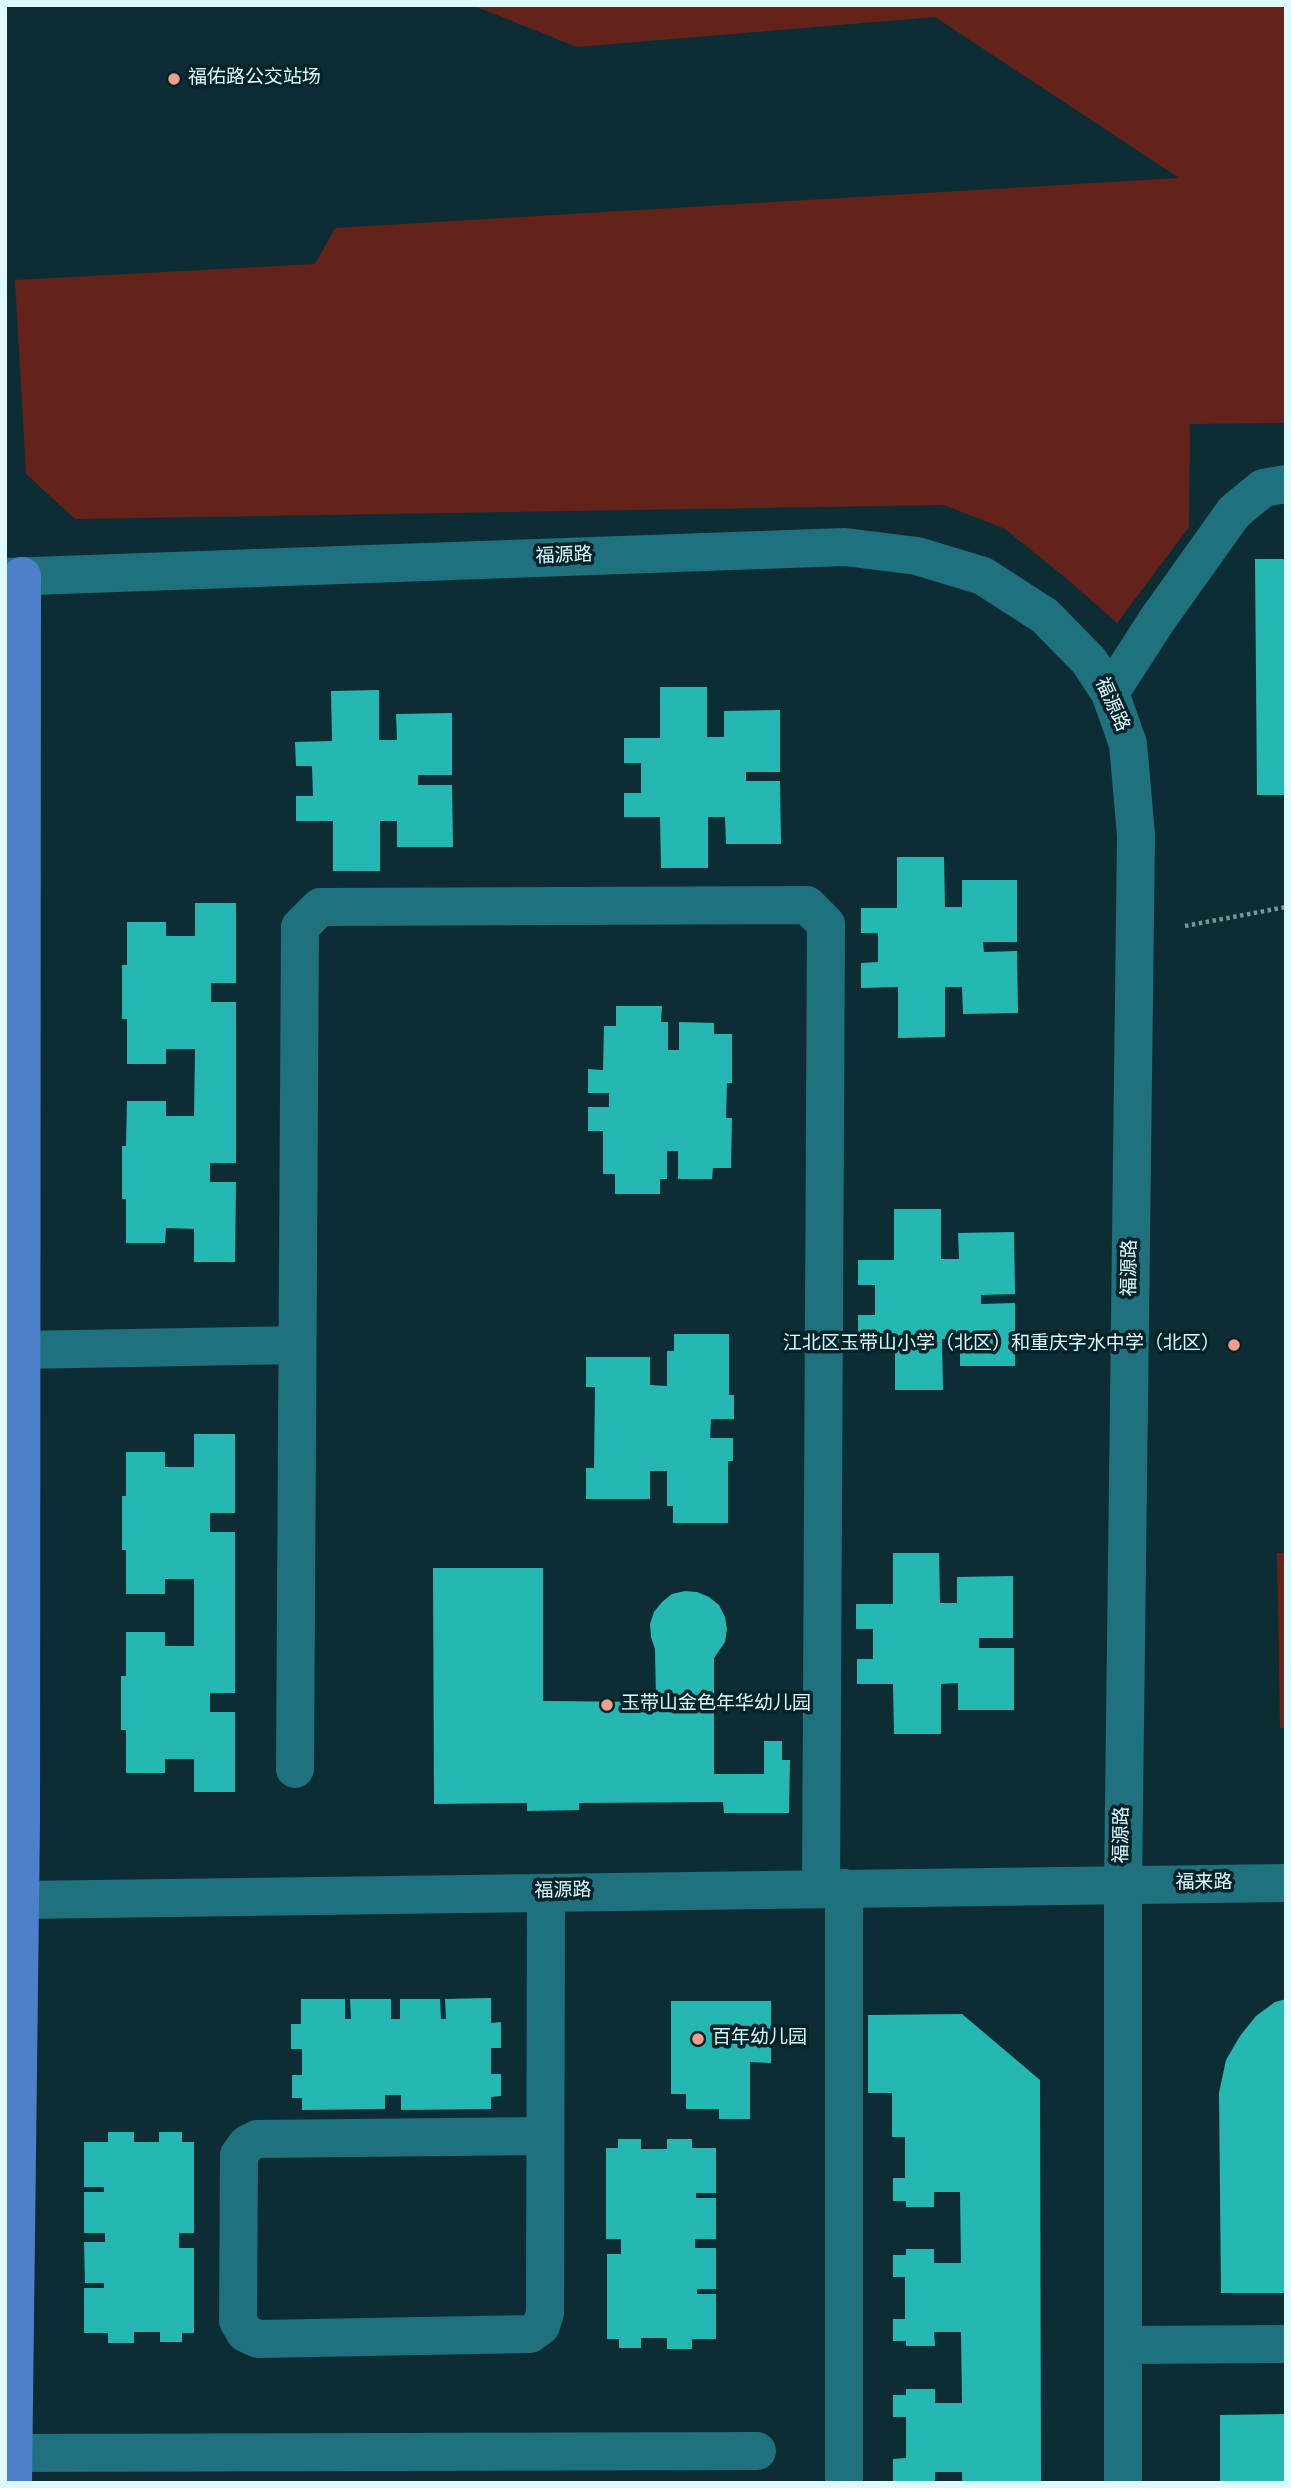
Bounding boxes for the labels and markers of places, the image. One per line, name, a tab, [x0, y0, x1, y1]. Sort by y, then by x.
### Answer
place label: 福佑路公交站场	[188, 68, 321, 90]
marker: 福佑路公交站场	[166, 71, 182, 87]
place label: 江北区玉带山小学（北区）和重庆字水中学（北区）	[783, 1334, 1220, 1356]
marker: 江北区玉带山小学（北区）和重庆字水中学（北区）	[1226, 1337, 1242, 1353]
place label: 玉带山金色年华幼儿园	[621, 1694, 811, 1716]
marker: 玉带山金色年华幼儿园	[599, 1697, 615, 1713]
place label: 百年幼儿园	[712, 2028, 807, 2050]
marker: 百年幼儿园	[690, 2031, 706, 2047]

